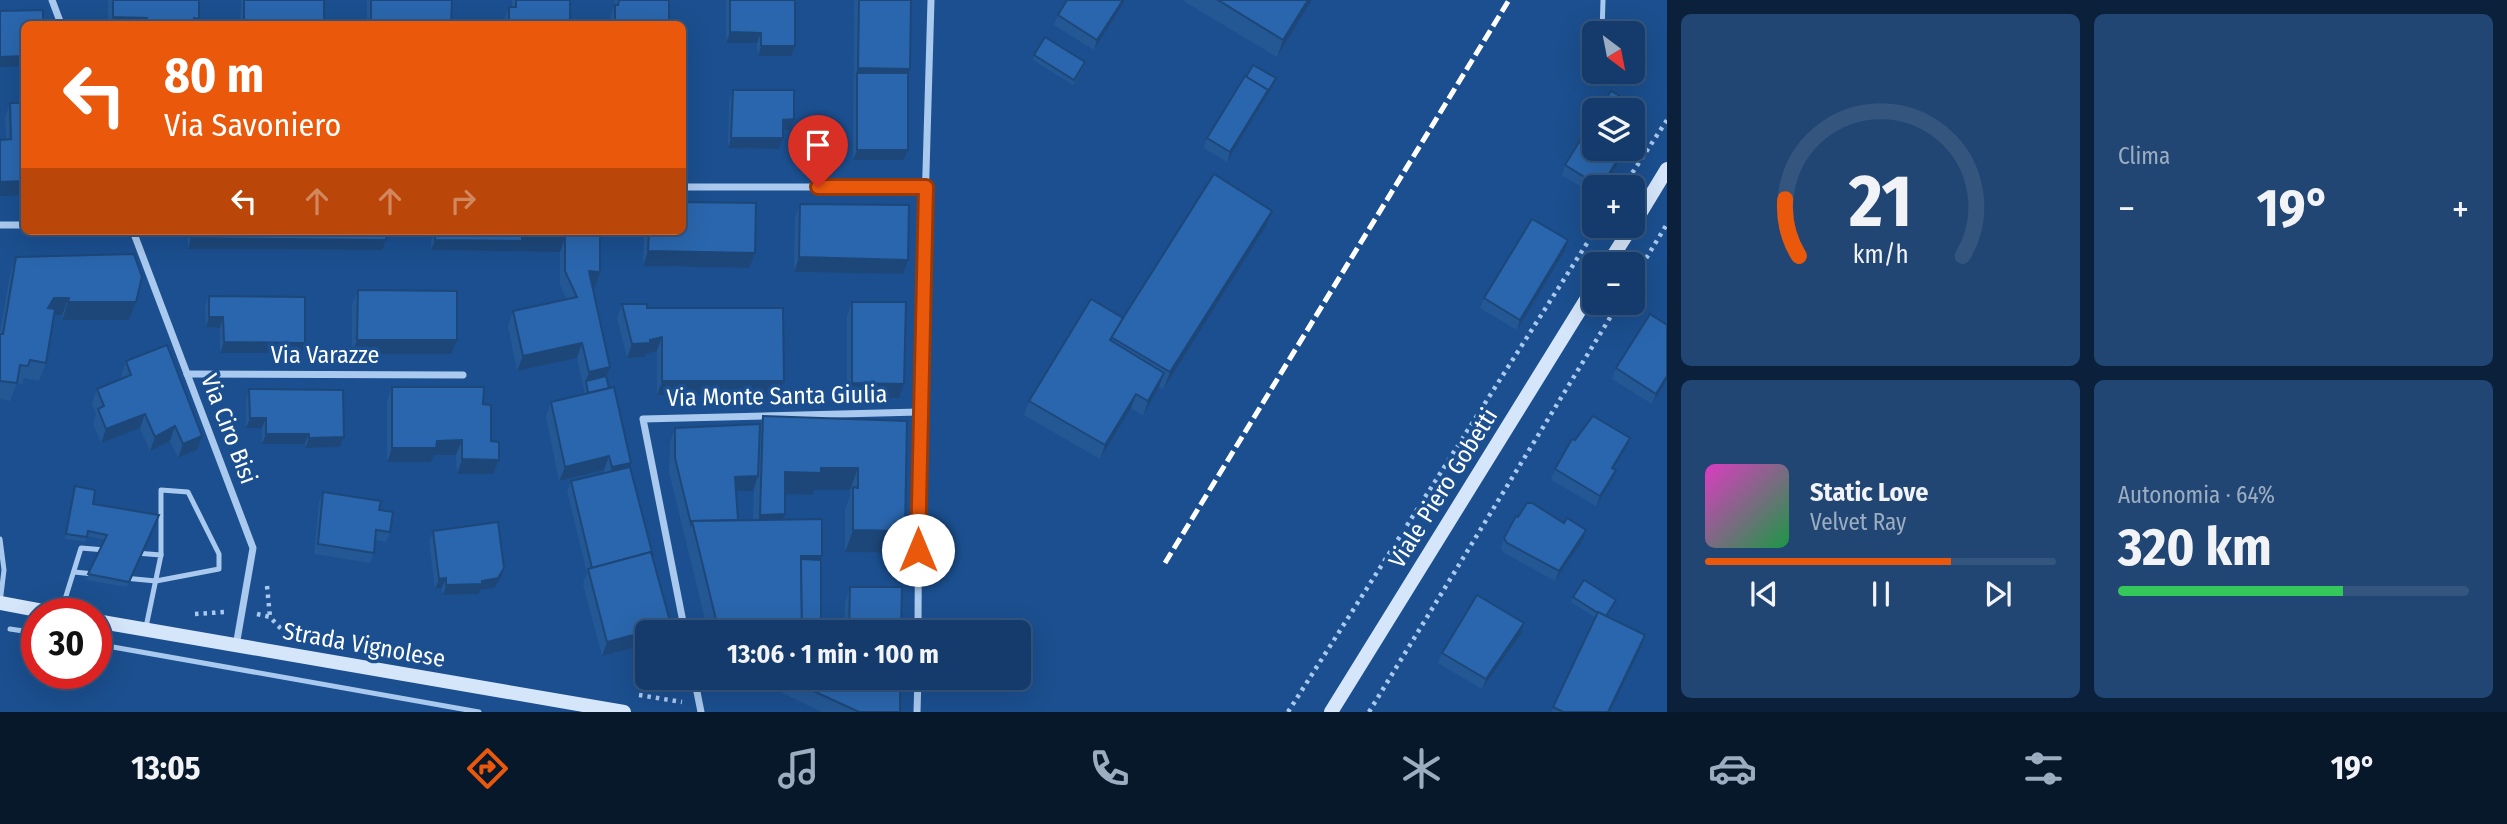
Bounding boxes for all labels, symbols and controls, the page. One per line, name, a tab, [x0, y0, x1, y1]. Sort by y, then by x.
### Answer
north arrow	[1582, 21, 1645, 84]
map controls	[1582, 21, 1645, 315]
text: 80 m	[164, 46, 264, 105]
icon: left	[49, 49, 140, 140]
button: layers	[1582, 98, 1645, 161]
text: Via Savoniero	[164, 106, 341, 144]
pin	[788, 115, 848, 187]
icon: arrive	[799, 126, 837, 164]
text: Clima	[2118, 142, 2170, 170]
text: 21	[1848, 158, 1912, 245]
button: +	[1582, 175, 1645, 238]
text: 19°	[2257, 177, 2330, 240]
icon: left	[225, 182, 263, 220]
icon: ahead	[298, 182, 336, 220]
icon: ahead	[371, 182, 409, 220]
icon: right	[444, 182, 482, 220]
text: −	[2118, 186, 2135, 232]
text: +	[2452, 186, 2469, 232]
text: km/h	[1853, 240, 1908, 270]
button: −	[1582, 252, 1645, 315]
street label: Via Varazze	[271, 341, 379, 369]
street label: Via Ciro Bisi	[195, 370, 263, 488]
street label: Via Monte Santa Giulia	[666, 380, 888, 412]
street label: Viale Piero Gobetti	[1383, 403, 1503, 573]
text: Static Love	[1810, 477, 1928, 508]
text: Autonomia · 64%	[2118, 481, 2275, 509]
text: Velvet Ray	[1810, 508, 1906, 536]
position arrow	[881, 513, 955, 587]
text: 320 km	[2118, 516, 2272, 579]
icon: previous	[1745, 575, 1783, 613]
icon: pause	[1862, 575, 1900, 613]
icon: next	[1979, 575, 2017, 613]
speed limit sign: 30	[21, 598, 112, 689]
street label: Strada Vignolese	[281, 617, 447, 673]
text: 13:06 · 1 min · 100 m	[727, 639, 939, 670]
icon: directions	[463, 744, 512, 793]
icon: music	[774, 744, 823, 793]
icon: phone	[1085, 744, 1134, 793]
icon: climate	[1397, 744, 1446, 793]
icon: car	[1708, 744, 1757, 793]
icon: filters	[2019, 744, 2068, 793]
text: 13:05	[131, 749, 200, 787]
text: 19°	[2331, 749, 2376, 787]

